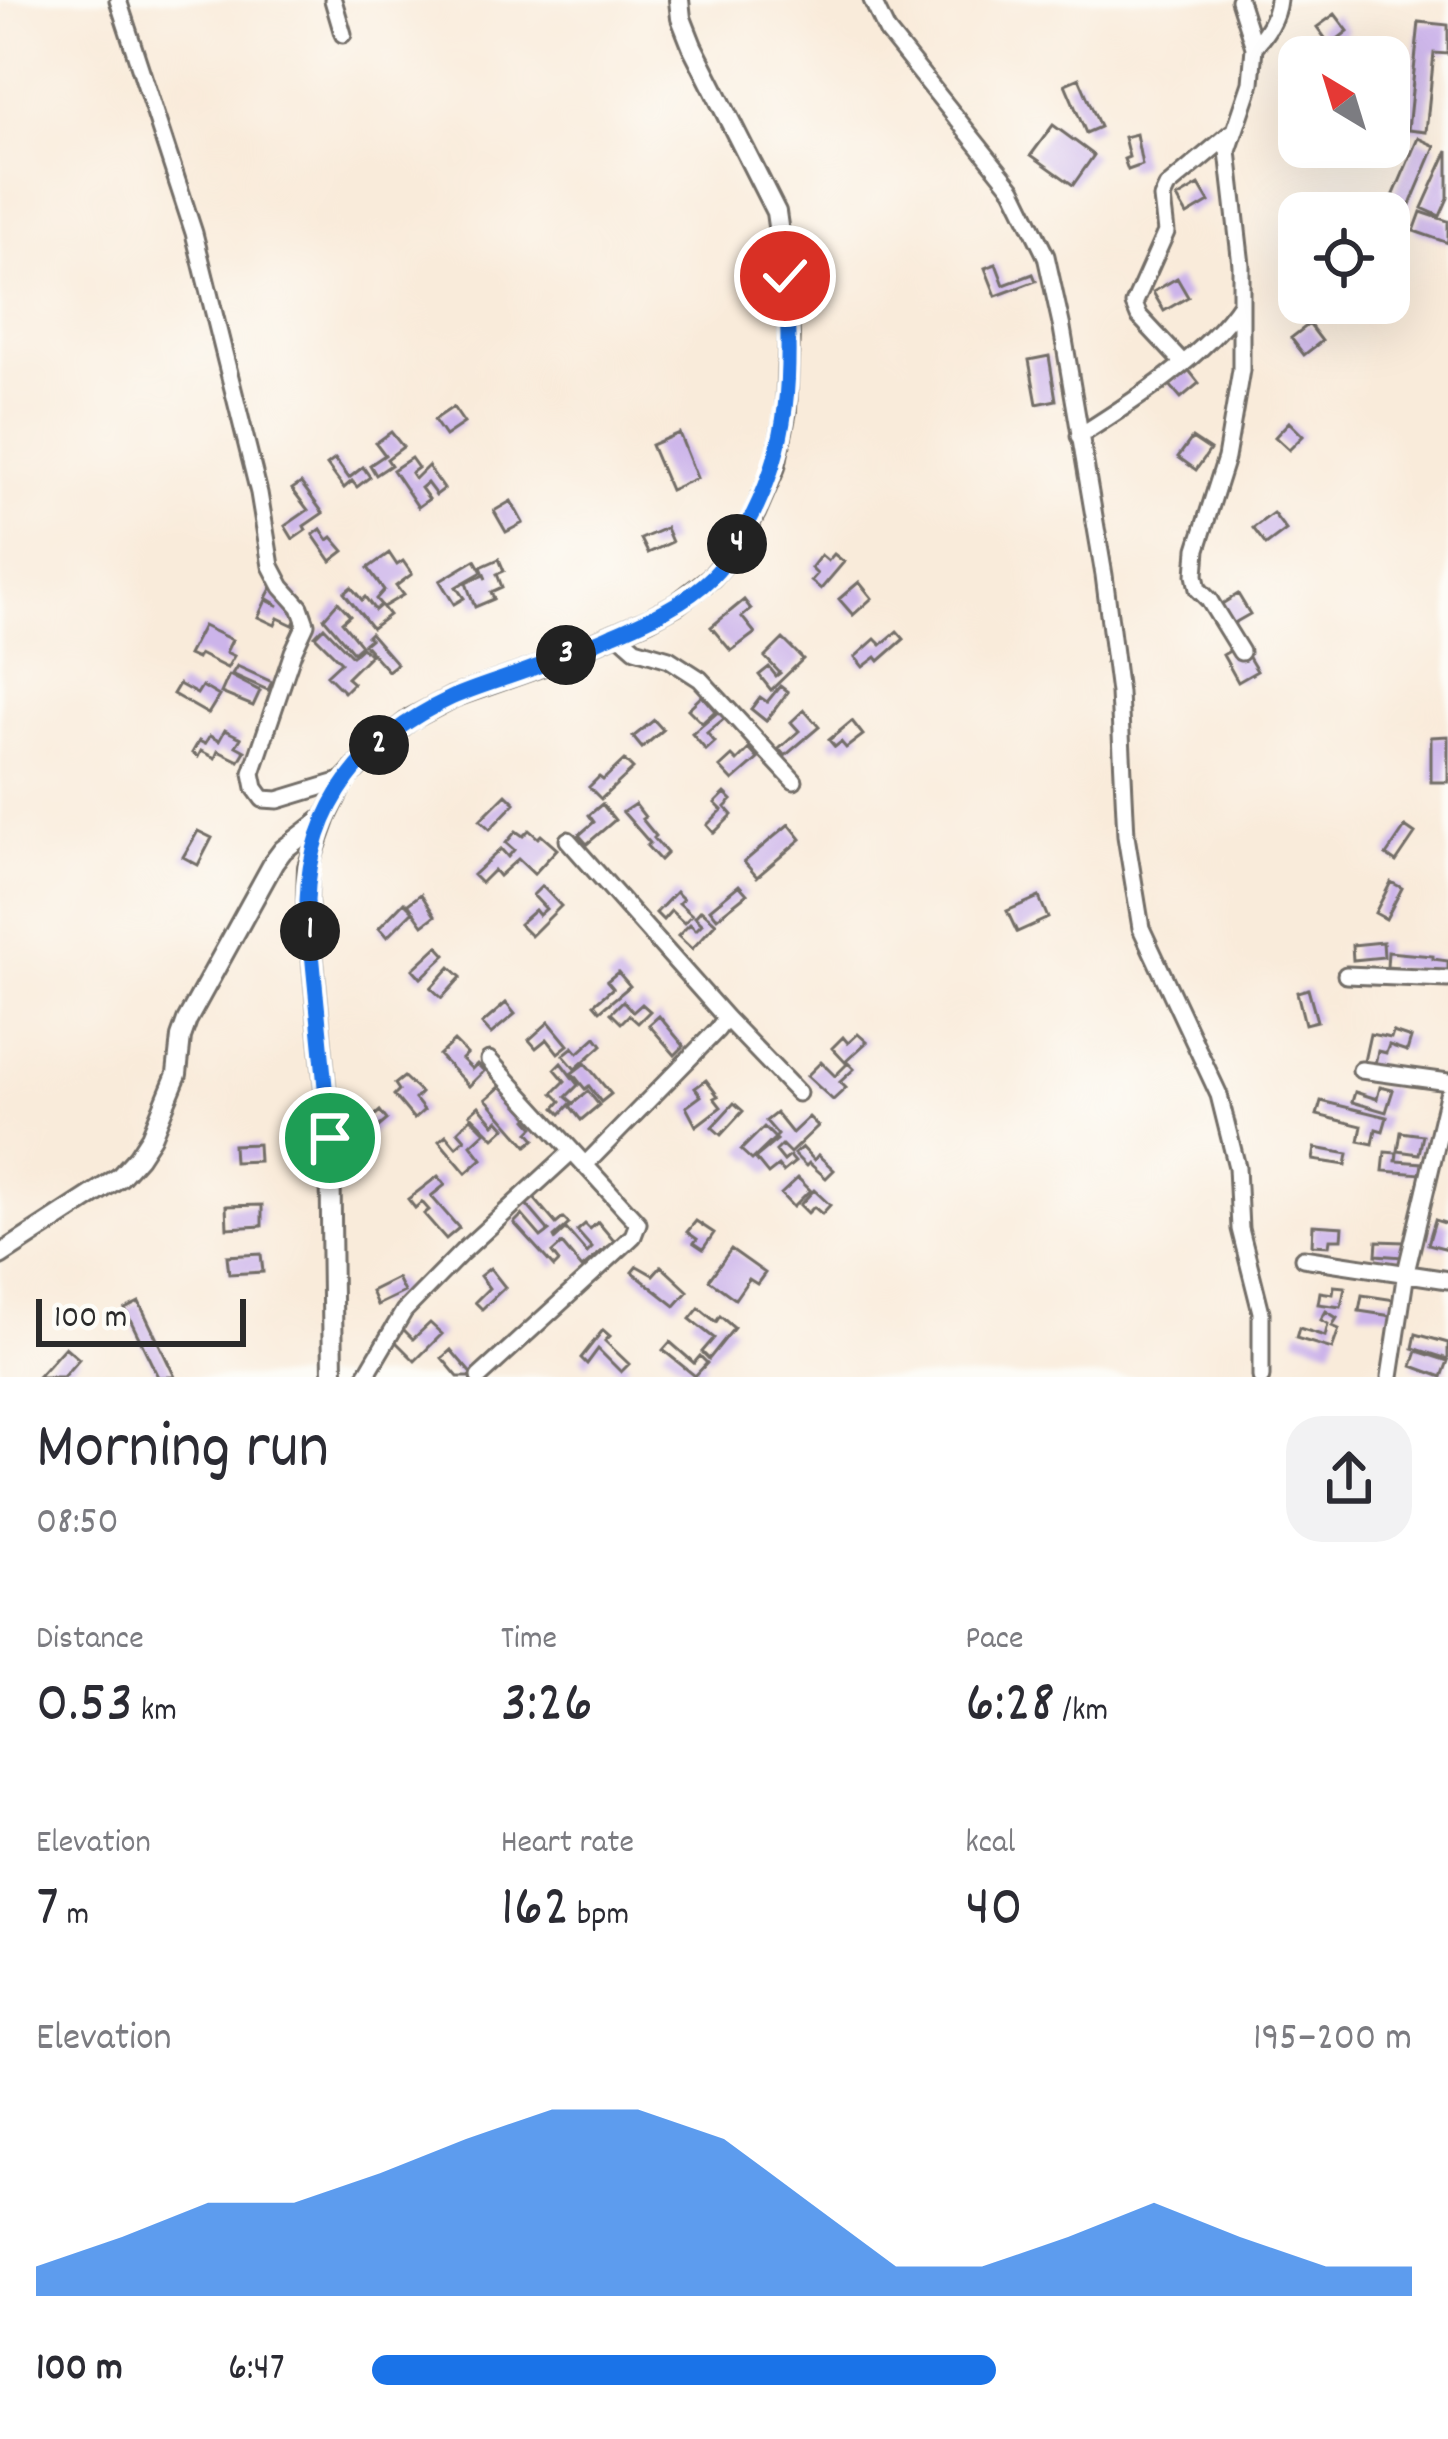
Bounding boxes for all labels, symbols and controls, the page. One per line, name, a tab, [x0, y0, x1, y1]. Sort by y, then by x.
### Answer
north arrow	[1278, 36, 1410, 168]
map controls	[1278, 36, 1410, 324]
button: locate	[1278, 192, 1410, 324]
pin	[734, 225, 836, 327]
icon: check	[752, 243, 818, 309]
pin: 4	[707, 514, 767, 574]
text: 4	[730, 520, 744, 567]
pin: 3	[536, 625, 596, 685]
text: 3	[559, 631, 573, 678]
pin: 2	[349, 715, 409, 775]
text: 2	[372, 721, 386, 768]
pin: 1	[280, 901, 340, 961]
text: 1	[306, 907, 314, 954]
pin	[279, 1087, 381, 1189]
icon: arrive	[297, 1105, 363, 1171]
scale bar	[36, 1293, 246, 1346]
text: 100 m	[54, 1296, 127, 1343]
text: Morning run	[36, 1405, 329, 1499]
button: share	[1286, 1416, 1412, 1542]
text: 08:50	[36, 1497, 119, 1552]
text: Distance	[36, 1617, 144, 1664]
text: Time	[501, 1617, 557, 1664]
text: Pace	[965, 1617, 1024, 1664]
text: 0.53	[36, 1664, 133, 1750]
text: 3:26	[501, 1664, 593, 1750]
text: 6:28	[965, 1664, 1055, 1750]
text: km	[133, 1689, 177, 1736]
text: /km	[1055, 1689, 1108, 1736]
text: Elevation	[36, 1821, 151, 1868]
text: Heart rate	[501, 1821, 634, 1868]
text: kcal	[965, 1821, 1015, 1868]
text: 7	[36, 1868, 59, 1954]
text: 162	[501, 1868, 569, 1954]
text: 40	[965, 1868, 1023, 1954]
text: m	[59, 1893, 89, 1940]
text: bpm	[569, 1893, 629, 1940]
text: Elevation	[36, 2013, 172, 2068]
text: 195–200 m	[1253, 2013, 1412, 2068]
text: 100 m	[36, 2343, 123, 2398]
text: 6:47	[228, 2343, 285, 2398]

